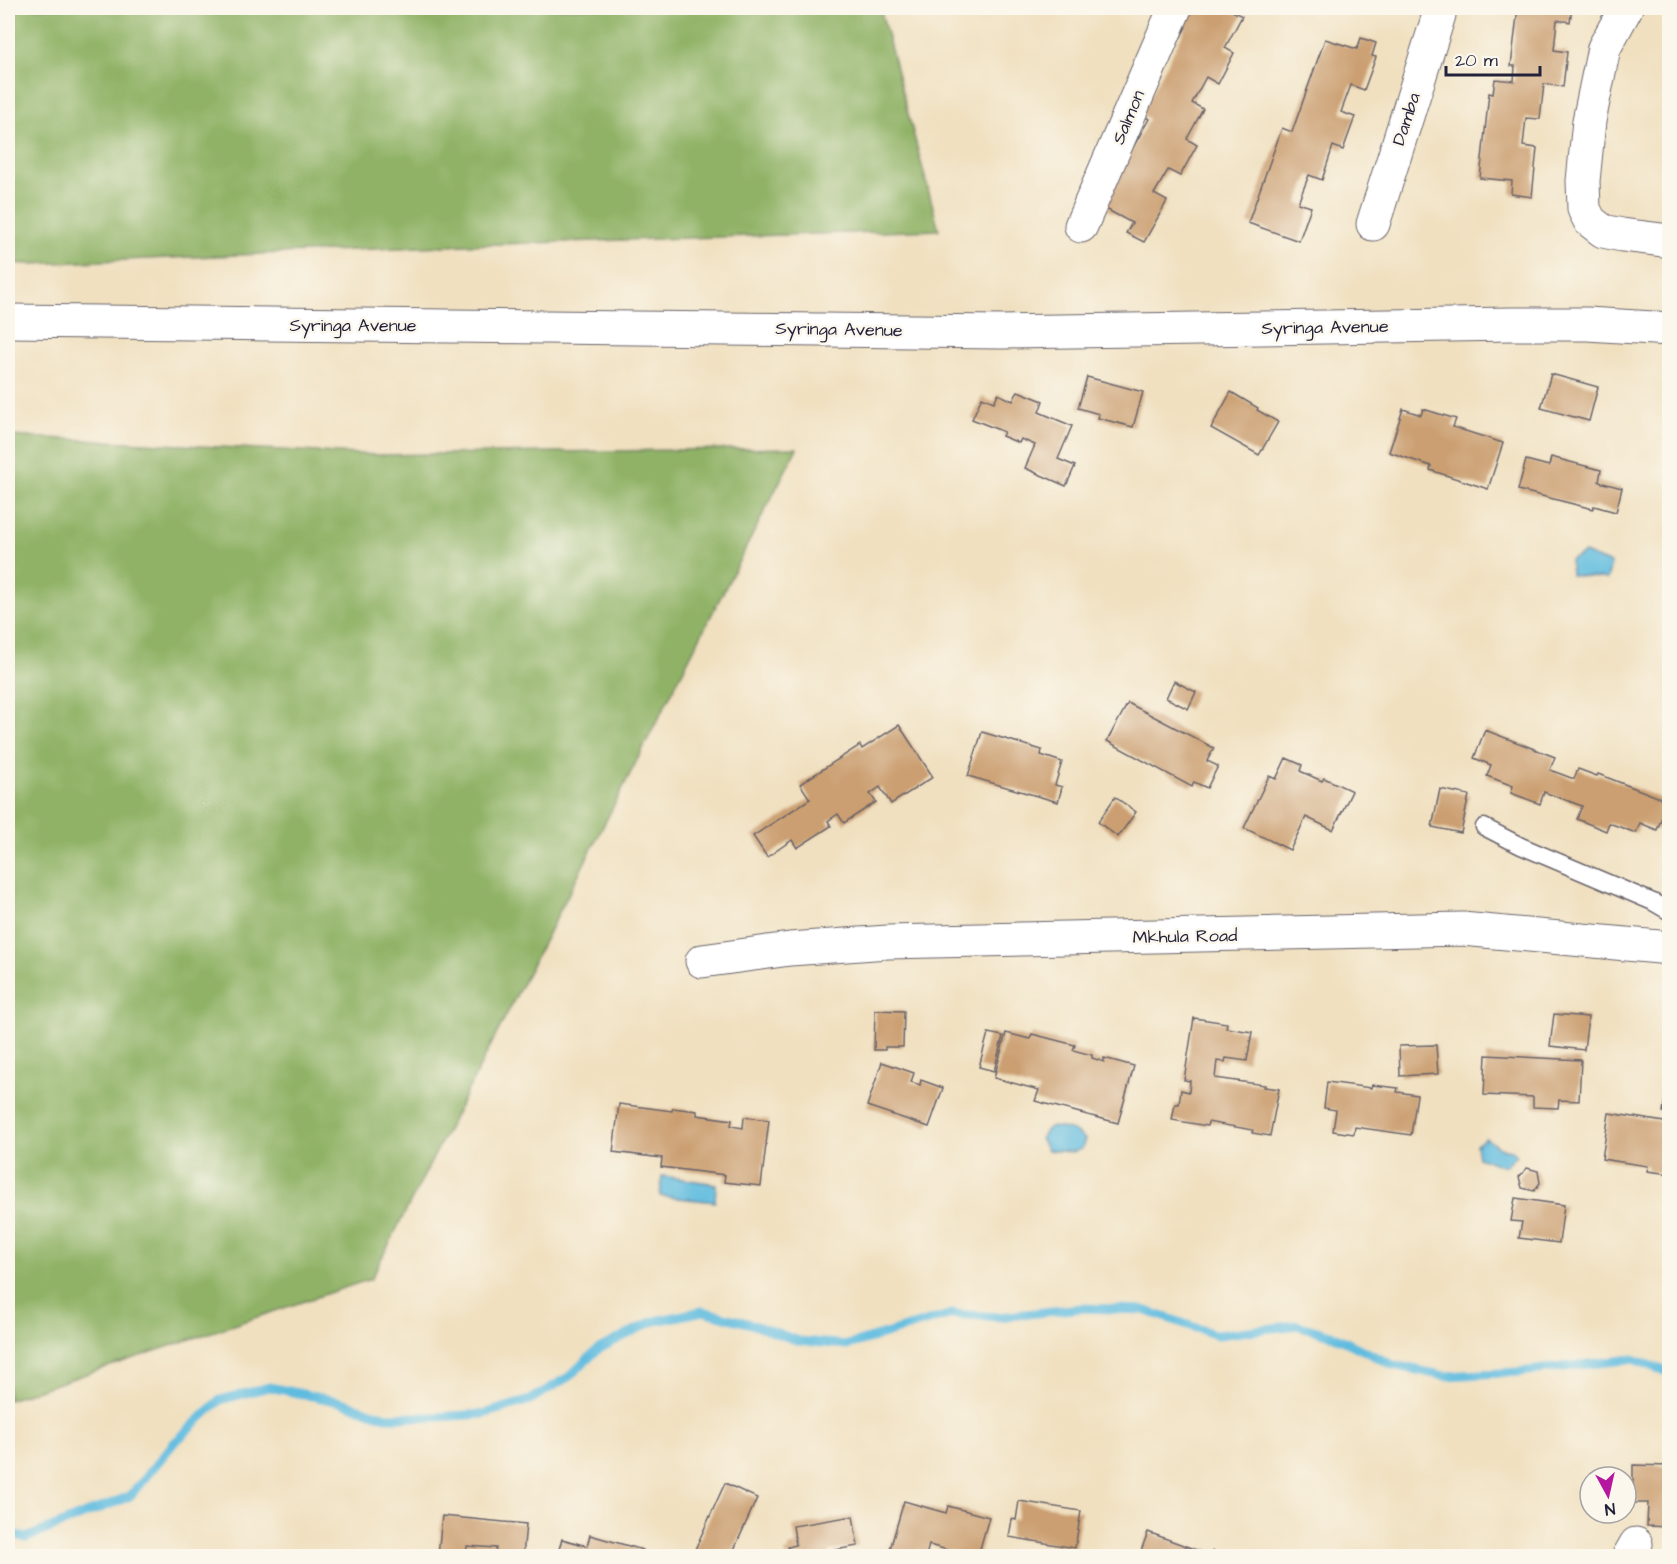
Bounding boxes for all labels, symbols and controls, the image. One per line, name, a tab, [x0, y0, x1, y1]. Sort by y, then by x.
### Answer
scale bar	[1446, 39, 1540, 77]
text: 20 m	[1455, 48, 1498, 73]
street label: Salmon	[1106, 86, 1151, 148]
street label: Damba	[1386, 90, 1427, 149]
street label: Syringa Avenue	[289, 313, 417, 339]
street label: Syringa Avenue	[1261, 314, 1389, 342]
street label: Syringa Avenue	[775, 316, 903, 344]
street label: Mkhula Road	[1133, 923, 1237, 950]
north arrow	[1578, 1465, 1638, 1525]
text: N	[1603, 1497, 1616, 1520]

